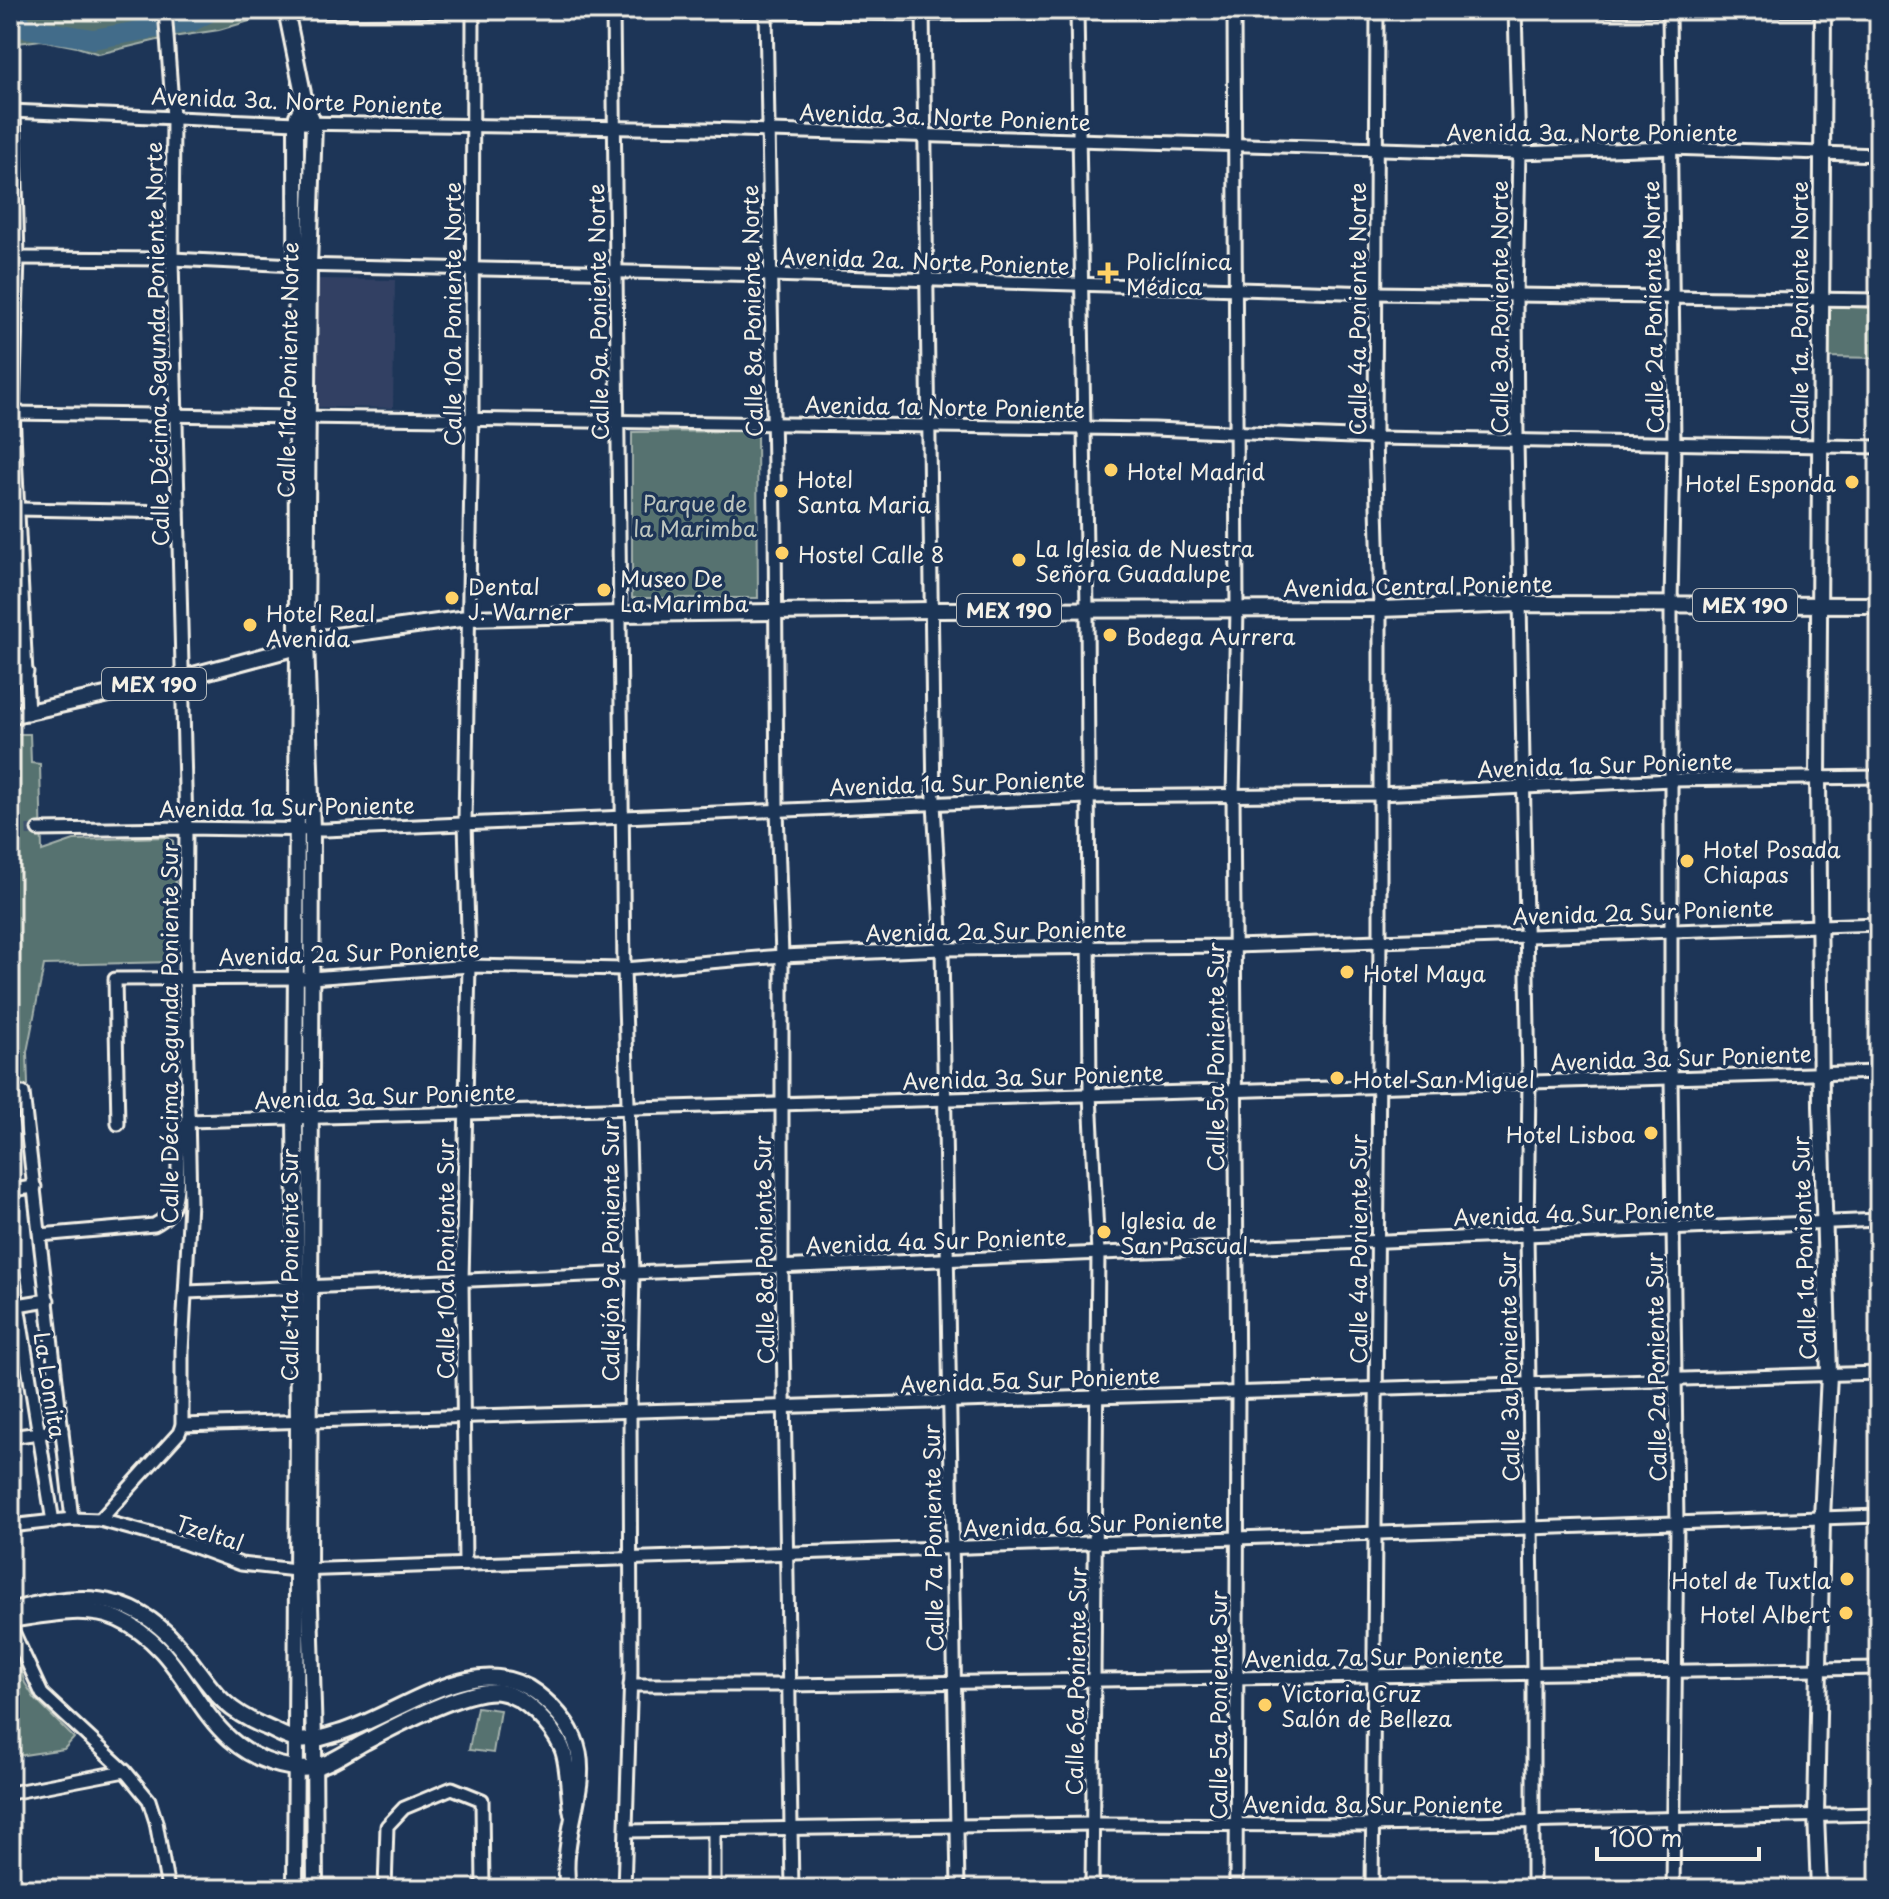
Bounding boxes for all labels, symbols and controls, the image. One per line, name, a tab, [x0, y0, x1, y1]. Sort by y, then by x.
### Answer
street label: Avenida 3a. Norte Poniente	[151, 78, 443, 122]
street label: Avenida 3a. Norte Poniente	[799, 94, 1091, 138]
street label: Avenida 3a. Norte Poniente	[1446, 115, 1738, 148]
street label: Calle Décima Segunda Poniente Norte	[136, 141, 176, 547]
street label: Calle 3a Poniente Norte	[1482, 180, 1515, 434]
street label: Calle 2a Poniente Norte	[1633, 180, 1671, 434]
street label: Calle 1a. Poniente Norte	[1782, 181, 1815, 435]
street label: Calle 10a Poniente Norte	[435, 182, 468, 446]
street label: Calle 4a Poniente Norte	[1340, 182, 1373, 436]
street label: Calle 9a. Poniente Norte	[578, 183, 616, 441]
street label: Calle 8a Poniente Norte	[732, 184, 770, 438]
street label: Avenida 2a. Norte Poniente	[780, 238, 1070, 282]
street label: Calle 11a Poniente Norte	[268, 242, 306, 498]
place label: Policlínica Médica	[1126, 244, 1232, 302]
marker: Policlínica Médica	[1097, 262, 1119, 284]
street label: Avenida 1a Norte Poniente	[804, 387, 1086, 425]
place label: Hotel Madrid	[1127, 454, 1265, 487]
marker: Hotel Madrid	[1102, 461, 1120, 479]
place label: Hotel Santa Maria	[797, 462, 931, 520]
place label: Hotel Esponda	[1685, 466, 1837, 499]
marker: Hotel Esponda	[1843, 473, 1861, 491]
marker: Hotel Santa Maria	[772, 482, 790, 500]
park label: Parque de la Marimba	[633, 486, 757, 544]
place label: La Iglesia de Nuestra Señora Guadalupe	[1035, 531, 1254, 589]
place label: Hostel Calle 8	[798, 537, 944, 570]
marker: Hostel Calle 8	[773, 544, 791, 562]
marker: La Iglesia de Nuestra Señora Guadalupe	[1010, 551, 1028, 569]
place label: Museo De La Marimba	[620, 561, 749, 619]
street label: Avenida Central Poniente	[1283, 566, 1553, 604]
place label: Dental J. Warner	[468, 569, 574, 627]
marker: Museo De La Marimba	[595, 581, 613, 599]
marker: Dental J. Warner	[443, 589, 461, 607]
road number: MEX 190	[1693, 589, 1797, 621]
road number: MEX 190	[957, 594, 1061, 626]
place label: Hotel Real Avenida	[266, 596, 375, 654]
marker: Hotel Real Avenida	[241, 616, 259, 634]
place label: Bodega Aurrera	[1126, 619, 1296, 652]
marker: Bodega Aurrera	[1101, 626, 1119, 644]
road number: MEX 190	[102, 668, 206, 700]
street label: Avenida 1a Sur Poniente	[1477, 743, 1733, 785]
street label: Avenida 1a Sur Poniente	[829, 761, 1085, 803]
street label: Avenida 1a Sur Poniente	[159, 787, 415, 825]
place label: Hotel Posada Chiapas	[1703, 832, 1841, 890]
street label: Calle Décima Segunda Poniente Sur	[152, 842, 185, 1224]
marker: Hotel Posada Chiapas	[1678, 852, 1696, 870]
street label: Avenida 2a Sur Poniente	[1512, 890, 1774, 932]
street label: Avenida 2a Sur Poniente	[865, 911, 1127, 949]
street label: Avenida 2a Sur Poniente	[218, 931, 480, 973]
street label: Calle 5a Poniente Sur	[1198, 941, 1231, 1172]
place label: Hotel Maya	[1363, 956, 1486, 989]
marker: Hotel Maya	[1338, 963, 1356, 981]
street label: Avenida 3a Sur Poniente	[1550, 1036, 1812, 1078]
street label: Avenida 3a Sur Poniente	[902, 1055, 1164, 1097]
place label: Hotel San Miguel	[1353, 1062, 1535, 1095]
marker: Hotel San Miguel	[1328, 1069, 1346, 1087]
street label: Avenida 3a Sur Poniente	[254, 1074, 516, 1116]
place label: Hotel Lisboa	[1506, 1117, 1635, 1150]
street label: Callejón 9a Poniente Sur	[593, 1120, 626, 1382]
marker: Hotel Lisboa	[1642, 1124, 1660, 1142]
street label: Calle 4a Poniente Sur	[1341, 1133, 1374, 1364]
street label: Calle 8a Poniente Sur	[744, 1134, 781, 1365]
street label: Calle 1a Poniente Sur	[1783, 1135, 1823, 1361]
street label: Calle 10a Poniente Sur	[428, 1138, 461, 1379]
street label: Calle 11a Poniente Sur	[272, 1148, 305, 1381]
street label: Avenida 4a Sur Poniente	[1453, 1191, 1715, 1233]
place label: Iglesia de San Pascual	[1120, 1203, 1248, 1261]
street label: Avenida 4a Sur Poniente	[805, 1219, 1067, 1261]
marker: Iglesia de San Pascual	[1095, 1223, 1113, 1241]
street label: Calle 3a Poniente Sur	[1489, 1251, 1527, 1482]
street label: Calle 2a Poniente Sur	[1636, 1251, 1674, 1482]
street label: La Lomita	[26, 1330, 76, 1441]
street label: Avenida 5a Sur Poniente	[899, 1358, 1161, 1400]
street label: Calle 7a Poniente Sur	[914, 1423, 950, 1652]
street label: Avenida 6a Sur Poniente	[962, 1502, 1224, 1544]
street label: Tzeltal	[172, 1506, 248, 1558]
place label: Hotel de Tuxtla	[1671, 1563, 1832, 1596]
street label: Calle 6a Poniente Sur	[1057, 1565, 1094, 1796]
marker: Hotel de Tuxtla	[1838, 1570, 1856, 1588]
street label: Calle 5a Poniente Sur	[1201, 1589, 1234, 1820]
place label: Hotel Albert	[1700, 1597, 1830, 1630]
marker: Hotel Albert	[1837, 1604, 1855, 1622]
street label: Avenida 7a Sur Poniente	[1244, 1637, 1504, 1675]
place label: Victoria Cruz Salón de Belleza	[1281, 1676, 1452, 1734]
marker: Victoria Cruz Salón de Belleza	[1256, 1696, 1274, 1714]
street label: Avenida 8a Sur Poniente	[1243, 1787, 1503, 1820]
scale bar	[1597, 1811, 1759, 1861]
text: 100 m	[1609, 1819, 1682, 1855]

